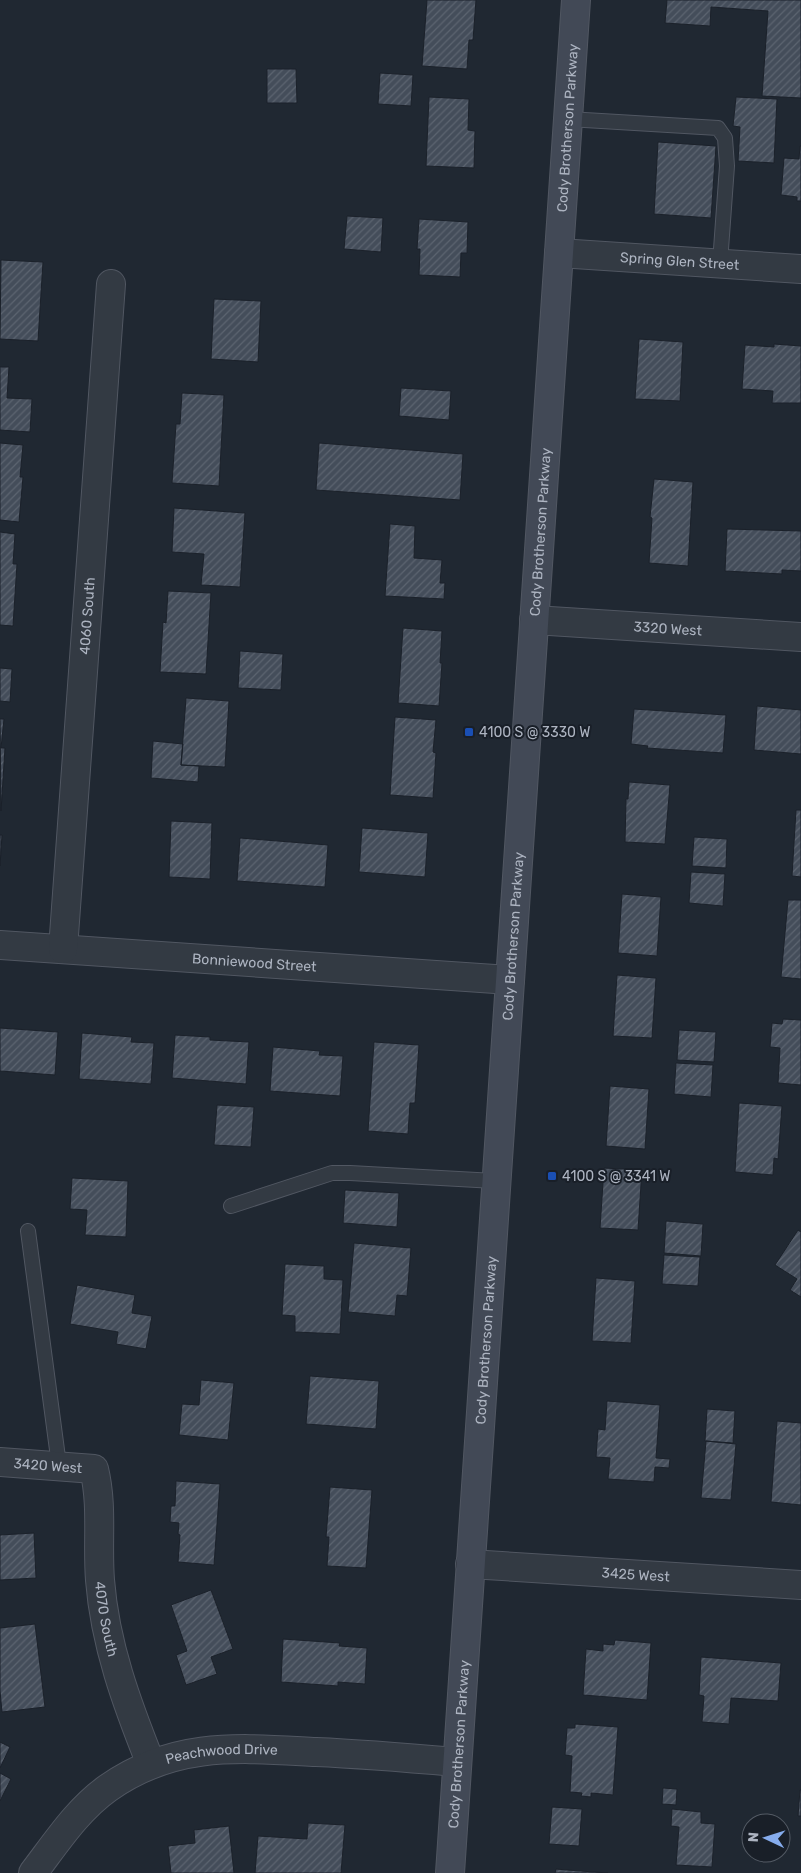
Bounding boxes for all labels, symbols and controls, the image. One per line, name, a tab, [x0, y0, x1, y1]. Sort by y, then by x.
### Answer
street label: Cody Brotherson Parkway	[554, 43, 582, 213]
street label: Spring Glen Street	[620, 249, 740, 274]
street label: Cody Brotherson Parkway	[527, 447, 555, 617]
street label: 4060 South	[76, 577, 99, 655]
street label: 3320 West	[633, 618, 703, 640]
place label: 4100 S @ 3330 W	[479, 724, 590, 741]
marker: 4100 S @ 3330 W	[463, 726, 475, 738]
street label: Cody Brotherson Parkway	[499, 851, 528, 1021]
street label: Bonniewood Street	[192, 950, 318, 976]
place label: 4100 S @ 3341 W	[562, 1168, 670, 1185]
marker: 4100 S @ 3341 W	[546, 1170, 558, 1182]
street label: Cody Brotherson Parkway	[472, 1255, 501, 1425]
street label: 3420 West	[13, 1455, 83, 1477]
street label: 3425 West	[601, 1564, 671, 1586]
street label: 4070 South	[91, 1580, 121, 1658]
street label: Cody Brotherson Parkway	[445, 1659, 473, 1829]
street label: Peachwood Drive	[163, 1741, 278, 1768]
north arrow	[741, 1813, 791, 1863]
text: N	[745, 1832, 762, 1843]

